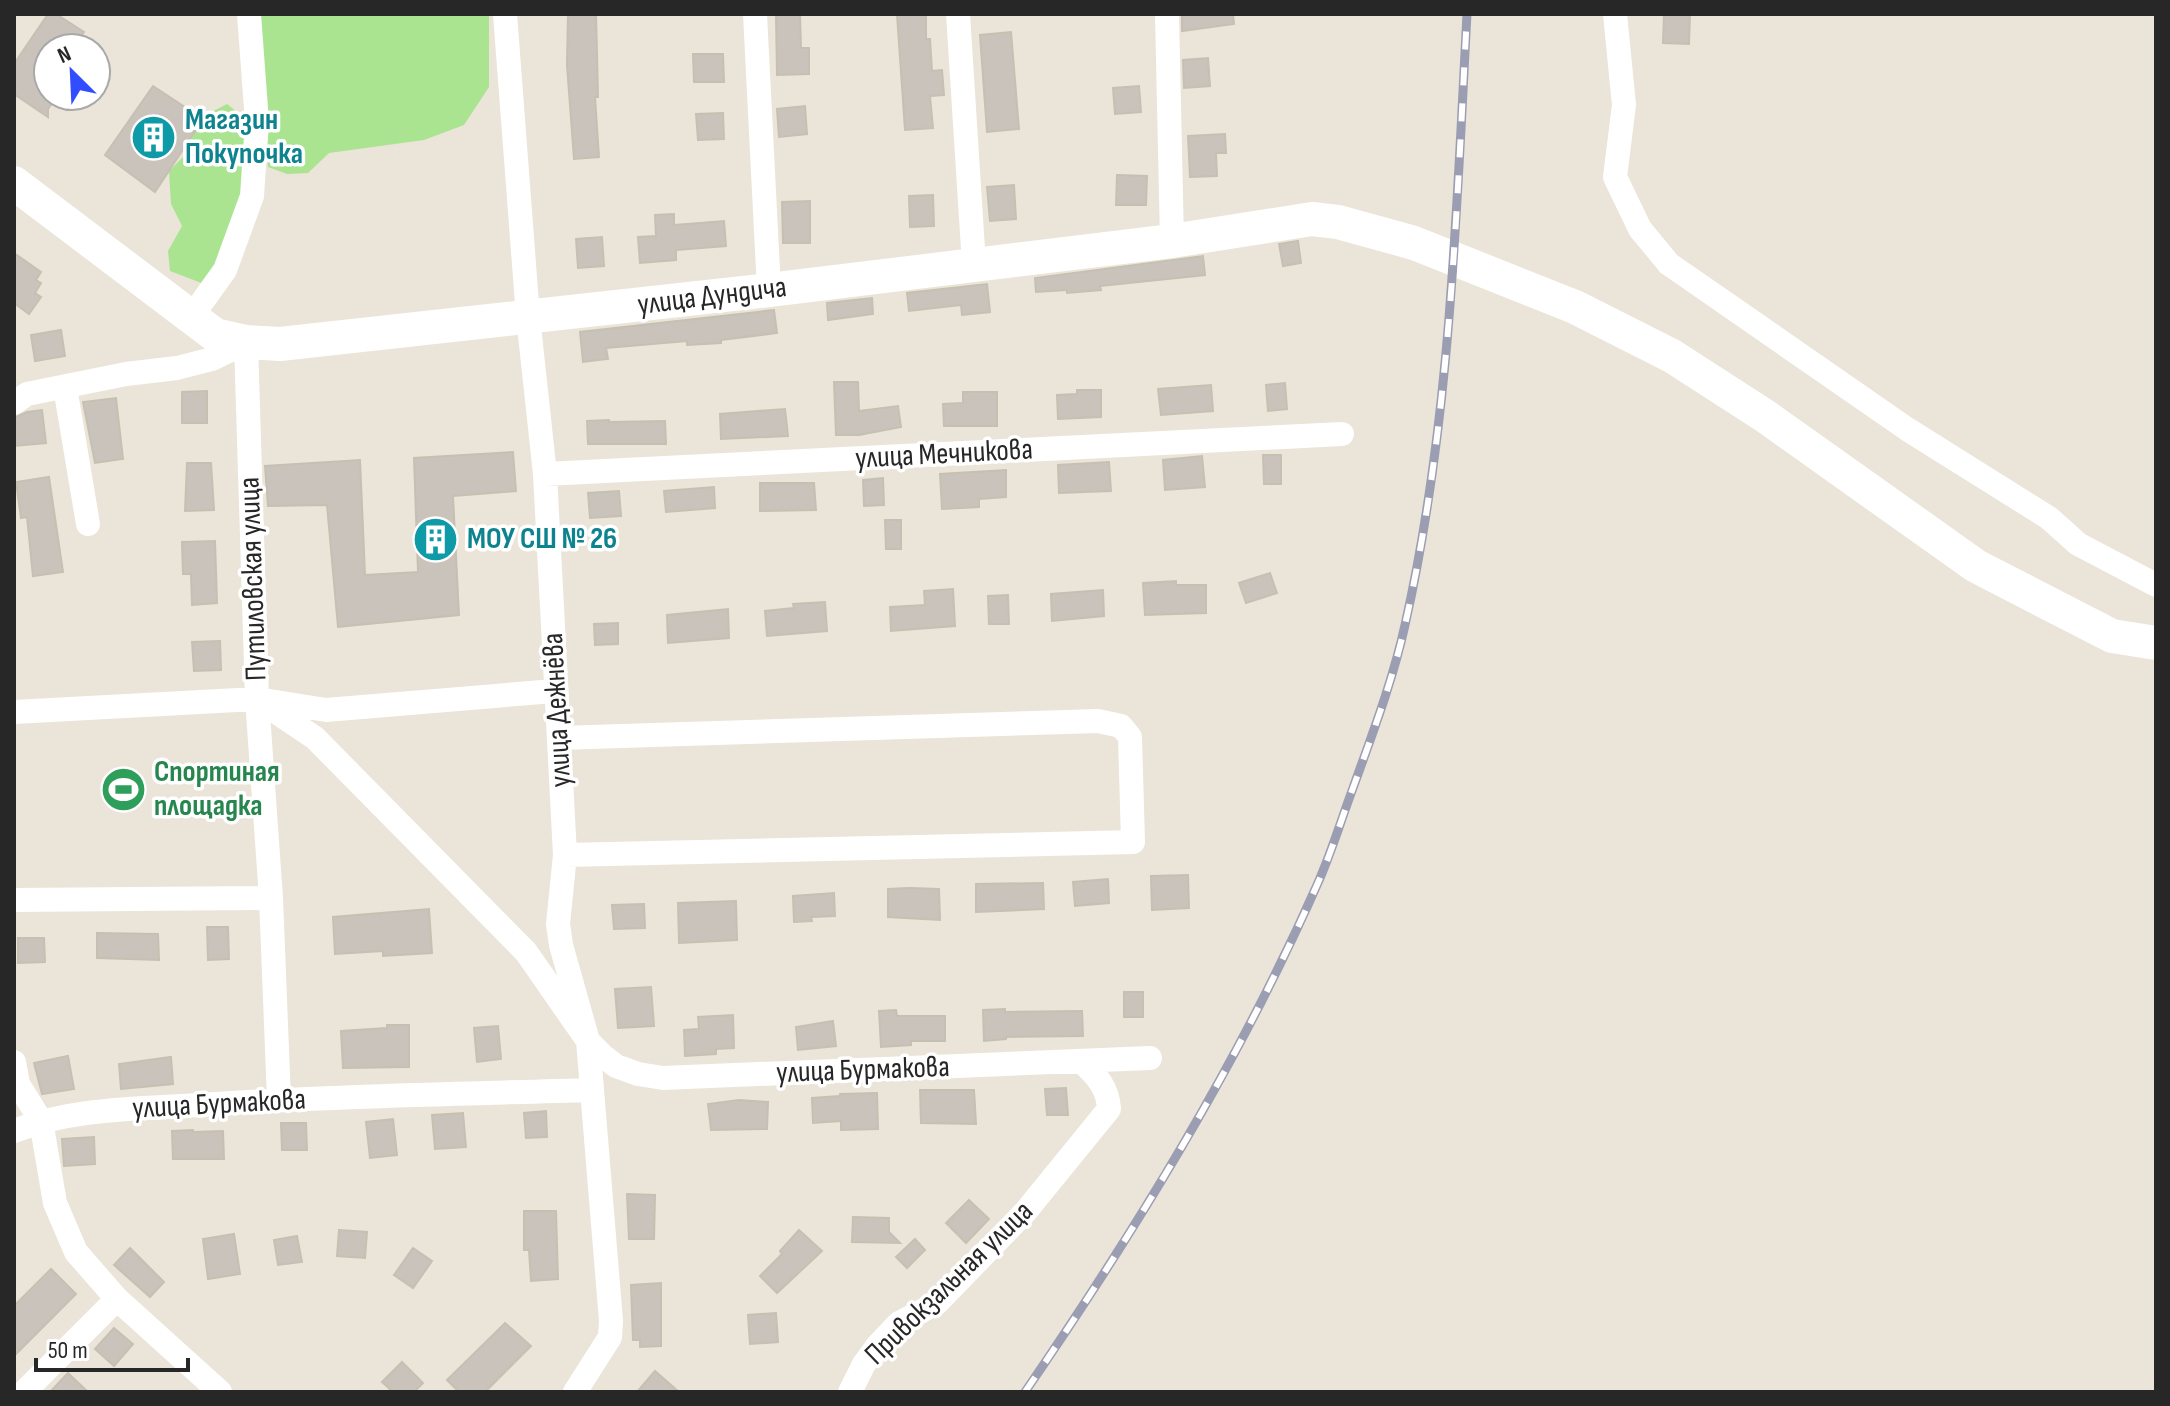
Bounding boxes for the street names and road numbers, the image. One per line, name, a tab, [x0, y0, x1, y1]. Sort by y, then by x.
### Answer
street label: улица Дундича	[635, 269, 789, 323]
street label: улица Мечникова	[854, 431, 1034, 477]
street label: Путиловская улица	[231, 476, 275, 682]
street label: улица Дежнёва	[535, 632, 579, 788]
street label: улица Бурмакова	[776, 1049, 950, 1091]
street label: улица Бурмакова	[131, 1081, 307, 1127]
street label: Привокзальная улица	[857, 1194, 1041, 1372]

